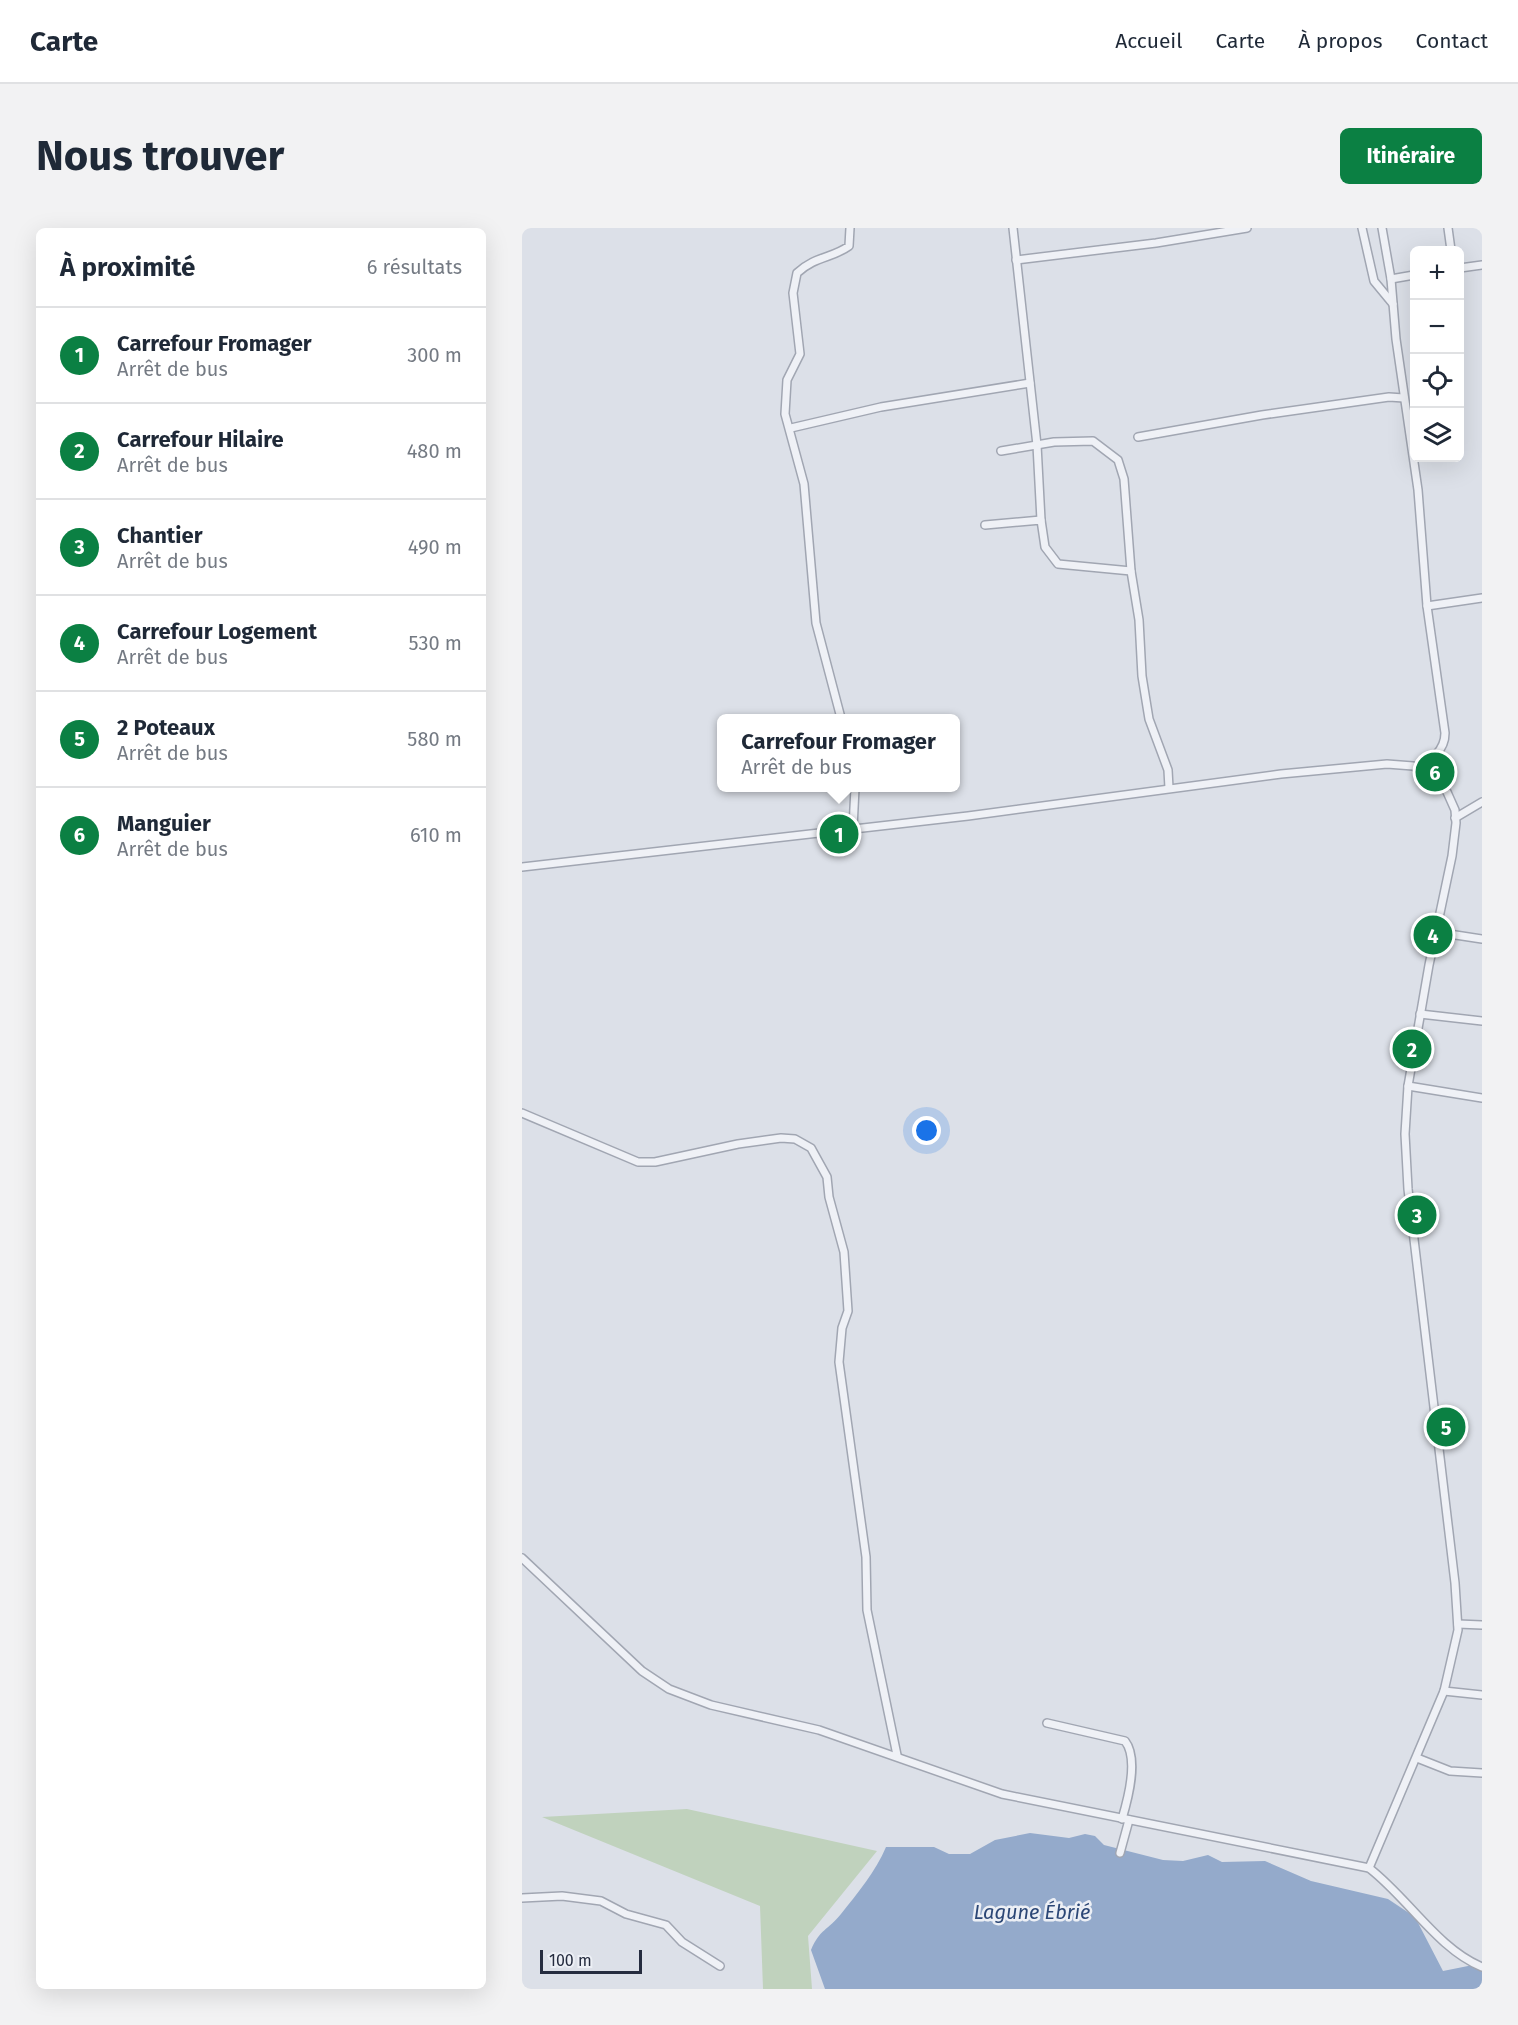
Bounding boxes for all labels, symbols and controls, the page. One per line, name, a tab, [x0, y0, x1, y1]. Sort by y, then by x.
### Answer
text: Carte	[30, 25, 98, 58]
text: Accueil	[1115, 28, 1182, 54]
text: Carte	[1215, 28, 1265, 54]
text: À propos	[1298, 28, 1383, 54]
text: Contact	[1416, 28, 1488, 54]
button: Itinéraire	[1340, 128, 1482, 184]
text: Nous trouver	[36, 131, 284, 181]
map controls	[1410, 246, 1464, 462]
button: +	[1410, 246, 1464, 300]
text: À proximité	[60, 252, 195, 283]
text: 6 résultats	[367, 255, 462, 279]
button: −	[1410, 300, 1464, 354]
text: Carrefour Fromager	[117, 330, 312, 357]
text: 1	[75, 343, 84, 367]
text: 300 m	[407, 343, 462, 367]
button: locate	[1410, 354, 1464, 408]
text: Arrêt de bus	[117, 357, 228, 381]
button: layers	[1410, 408, 1464, 462]
text: Carrefour Hilaire	[117, 426, 284, 453]
text: 2	[74, 439, 85, 463]
text: 480 m	[407, 439, 462, 463]
text: Arrêt de bus	[117, 453, 228, 477]
text: Chantier	[117, 522, 203, 549]
text: 3	[74, 535, 85, 559]
text: 490 m	[408, 535, 462, 559]
text: Arrêt de bus	[117, 549, 228, 573]
text: Carrefour Logement	[117, 618, 317, 645]
text: 4	[74, 631, 85, 655]
text: 530 m	[409, 631, 462, 655]
text: Arrêt de bus	[117, 645, 228, 669]
text: 2 Poteaux	[117, 714, 215, 741]
popup	[717, 714, 960, 792]
text: 5	[74, 727, 85, 751]
text: 580 m	[407, 727, 462, 751]
text: Carrefour Fromager	[741, 728, 936, 755]
text: Arrêt de bus	[117, 741, 228, 765]
pin: 6	[1416, 750, 1454, 794]
text: Arrêt de bus	[741, 755, 852, 779]
text: Manguier	[117, 810, 211, 837]
pin: 1	[820, 812, 858, 856]
text: 6	[74, 823, 85, 847]
text: 610 m	[410, 823, 462, 847]
text: Arrêt de bus	[117, 837, 228, 861]
pin: 4	[1414, 912, 1452, 958]
pin: 2	[1392, 1026, 1432, 1072]
your location	[912, 1116, 941, 1145]
pin: 3	[1398, 1192, 1436, 1238]
pin: 5	[1426, 1404, 1466, 1450]
water label: Lagune Ébrié	[974, 1900, 1090, 1924]
scale bar	[540, 1947, 642, 1974]
text: 100 m	[549, 1951, 592, 1970]

